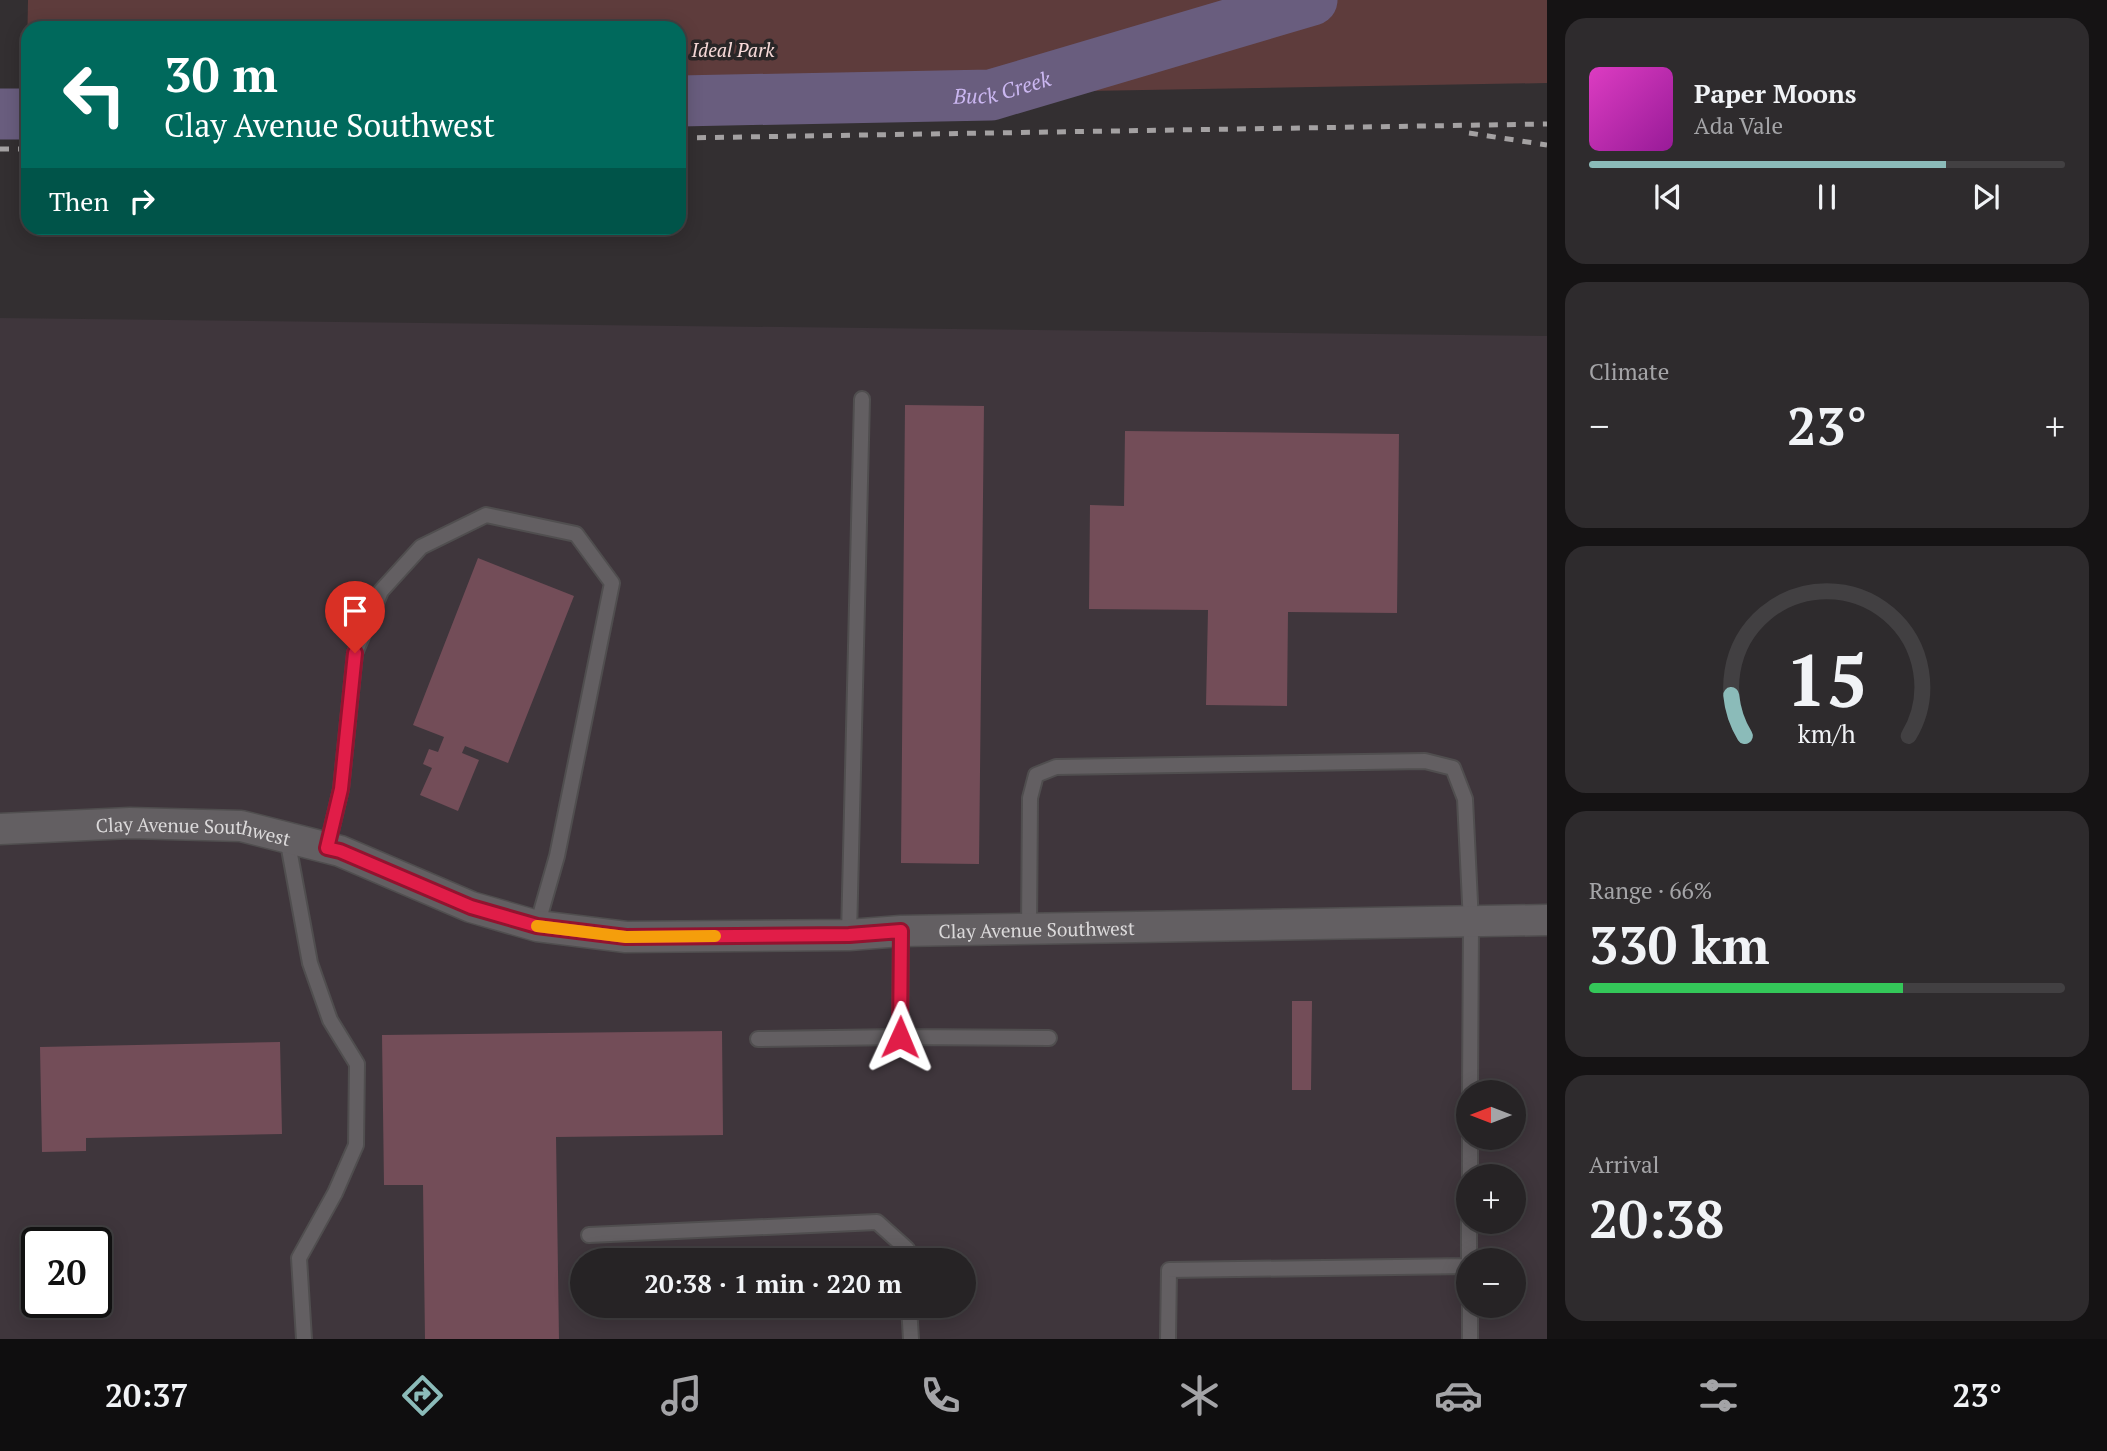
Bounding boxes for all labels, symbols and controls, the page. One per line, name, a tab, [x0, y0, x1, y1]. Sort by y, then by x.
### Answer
park label: Ideal Park	[691, 37, 775, 62]
text: 30 m	[164, 41, 278, 106]
icon: left	[49, 49, 140, 140]
water label: Buck Creek	[952, 64, 1055, 110]
text: Paper Moons	[1694, 76, 1857, 110]
text: Clay Avenue Southwest	[164, 104, 495, 146]
text: Ada Vale	[1694, 110, 1783, 141]
icon: previous	[1649, 178, 1687, 216]
icon: pause	[1808, 178, 1846, 216]
icon: next	[1967, 178, 2005, 216]
icon: right	[123, 182, 161, 220]
text: Then	[49, 184, 109, 218]
text: Climate	[1589, 356, 1669, 387]
text: 23°	[1787, 391, 1867, 460]
text: −	[1589, 401, 1609, 451]
text: +	[2045, 401, 2065, 451]
pin	[325, 581, 385, 653]
icon: arrive	[336, 592, 374, 630]
text: 15	[1786, 630, 1868, 727]
text: km/h	[1798, 716, 1856, 749]
street label: Clay Avenue Southwest	[95, 810, 294, 851]
text: Range · 66%	[1589, 875, 1712, 906]
text: 330 km	[1589, 910, 1770, 979]
street label: Clay Avenue Southwest	[938, 915, 1135, 943]
position arrow	[863, 1000, 937, 1074]
north arrow	[1456, 1080, 1526, 1150]
map controls	[1456, 1080, 1526, 1318]
text: Arrival	[1589, 1149, 1660, 1180]
button: +	[1456, 1164, 1526, 1234]
text: 20:38	[1589, 1184, 1724, 1253]
speed limit sign: 20	[21, 1227, 112, 1318]
button: −	[1456, 1248, 1526, 1318]
text: 20:38 · 1 min · 220 m	[644, 1266, 902, 1300]
icon: directions	[398, 1371, 447, 1420]
icon: music	[657, 1371, 706, 1420]
icon: phone	[916, 1371, 965, 1420]
icon: climate	[1175, 1371, 1224, 1420]
icon: car	[1434, 1371, 1483, 1420]
icon: filters	[1694, 1371, 1743, 1420]
text: 20:37	[105, 1374, 188, 1416]
text: 23°	[1953, 1374, 2002, 1416]

